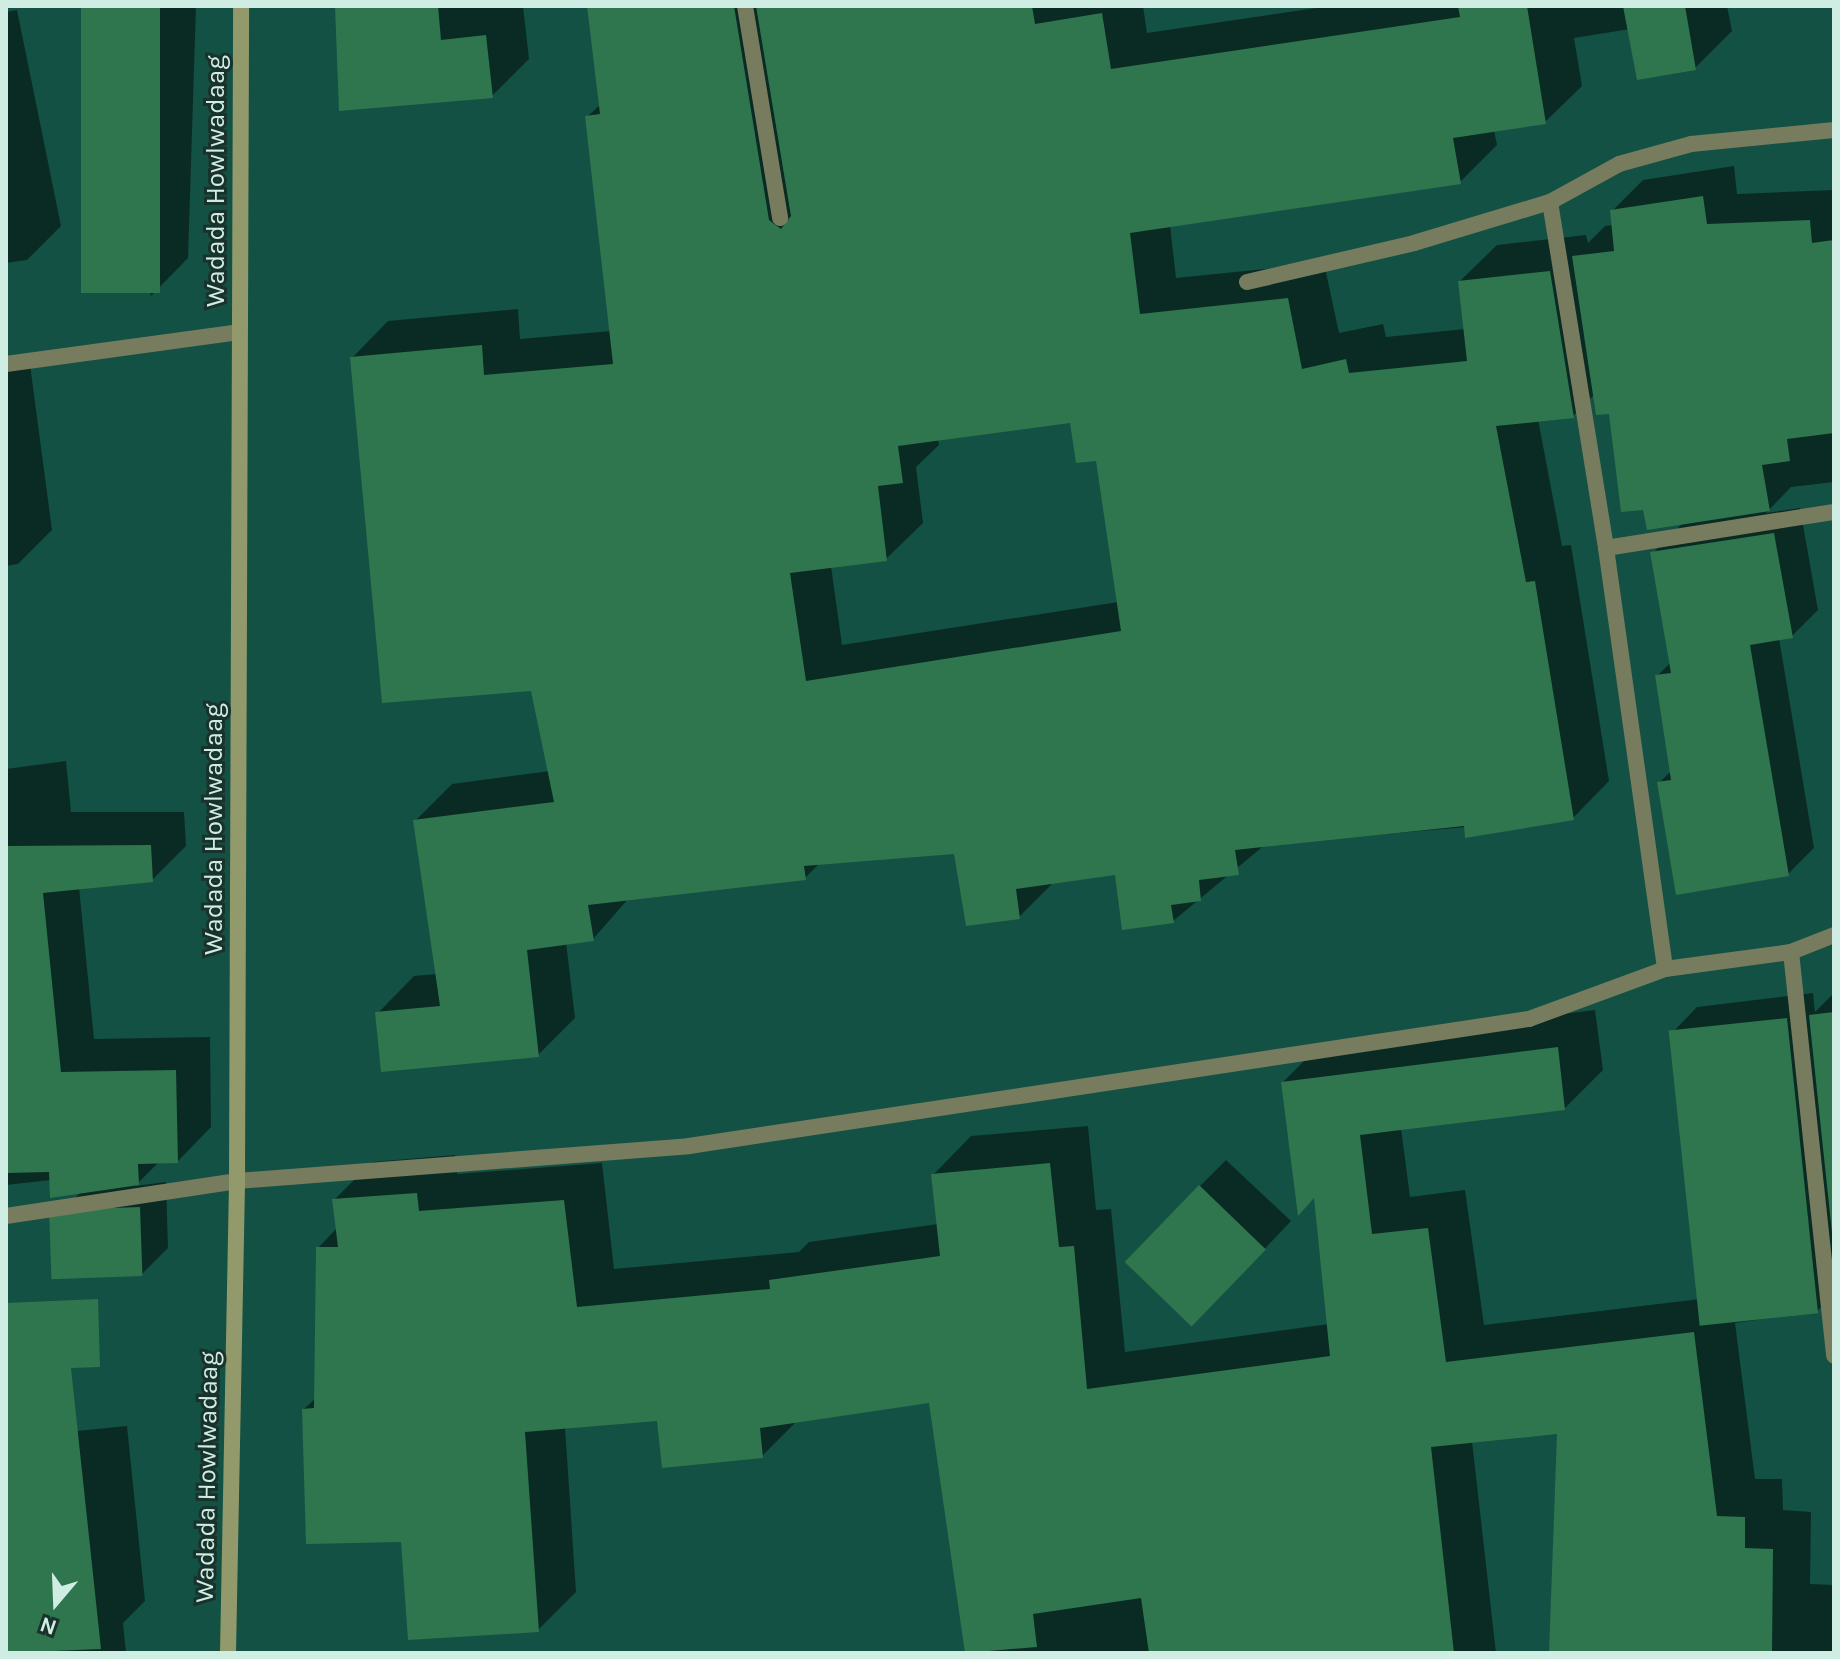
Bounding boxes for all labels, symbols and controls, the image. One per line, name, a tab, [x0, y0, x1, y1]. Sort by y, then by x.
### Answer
street label: Wadada Howlwadaag	[200, 55, 232, 307]
street label: Wadada Howlwadaag	[198, 703, 230, 955]
street label: Wadada Howlwadaag	[189, 1351, 225, 1603]
north arrow	[16, 1563, 96, 1643]
text: N	[36, 1611, 60, 1641]

